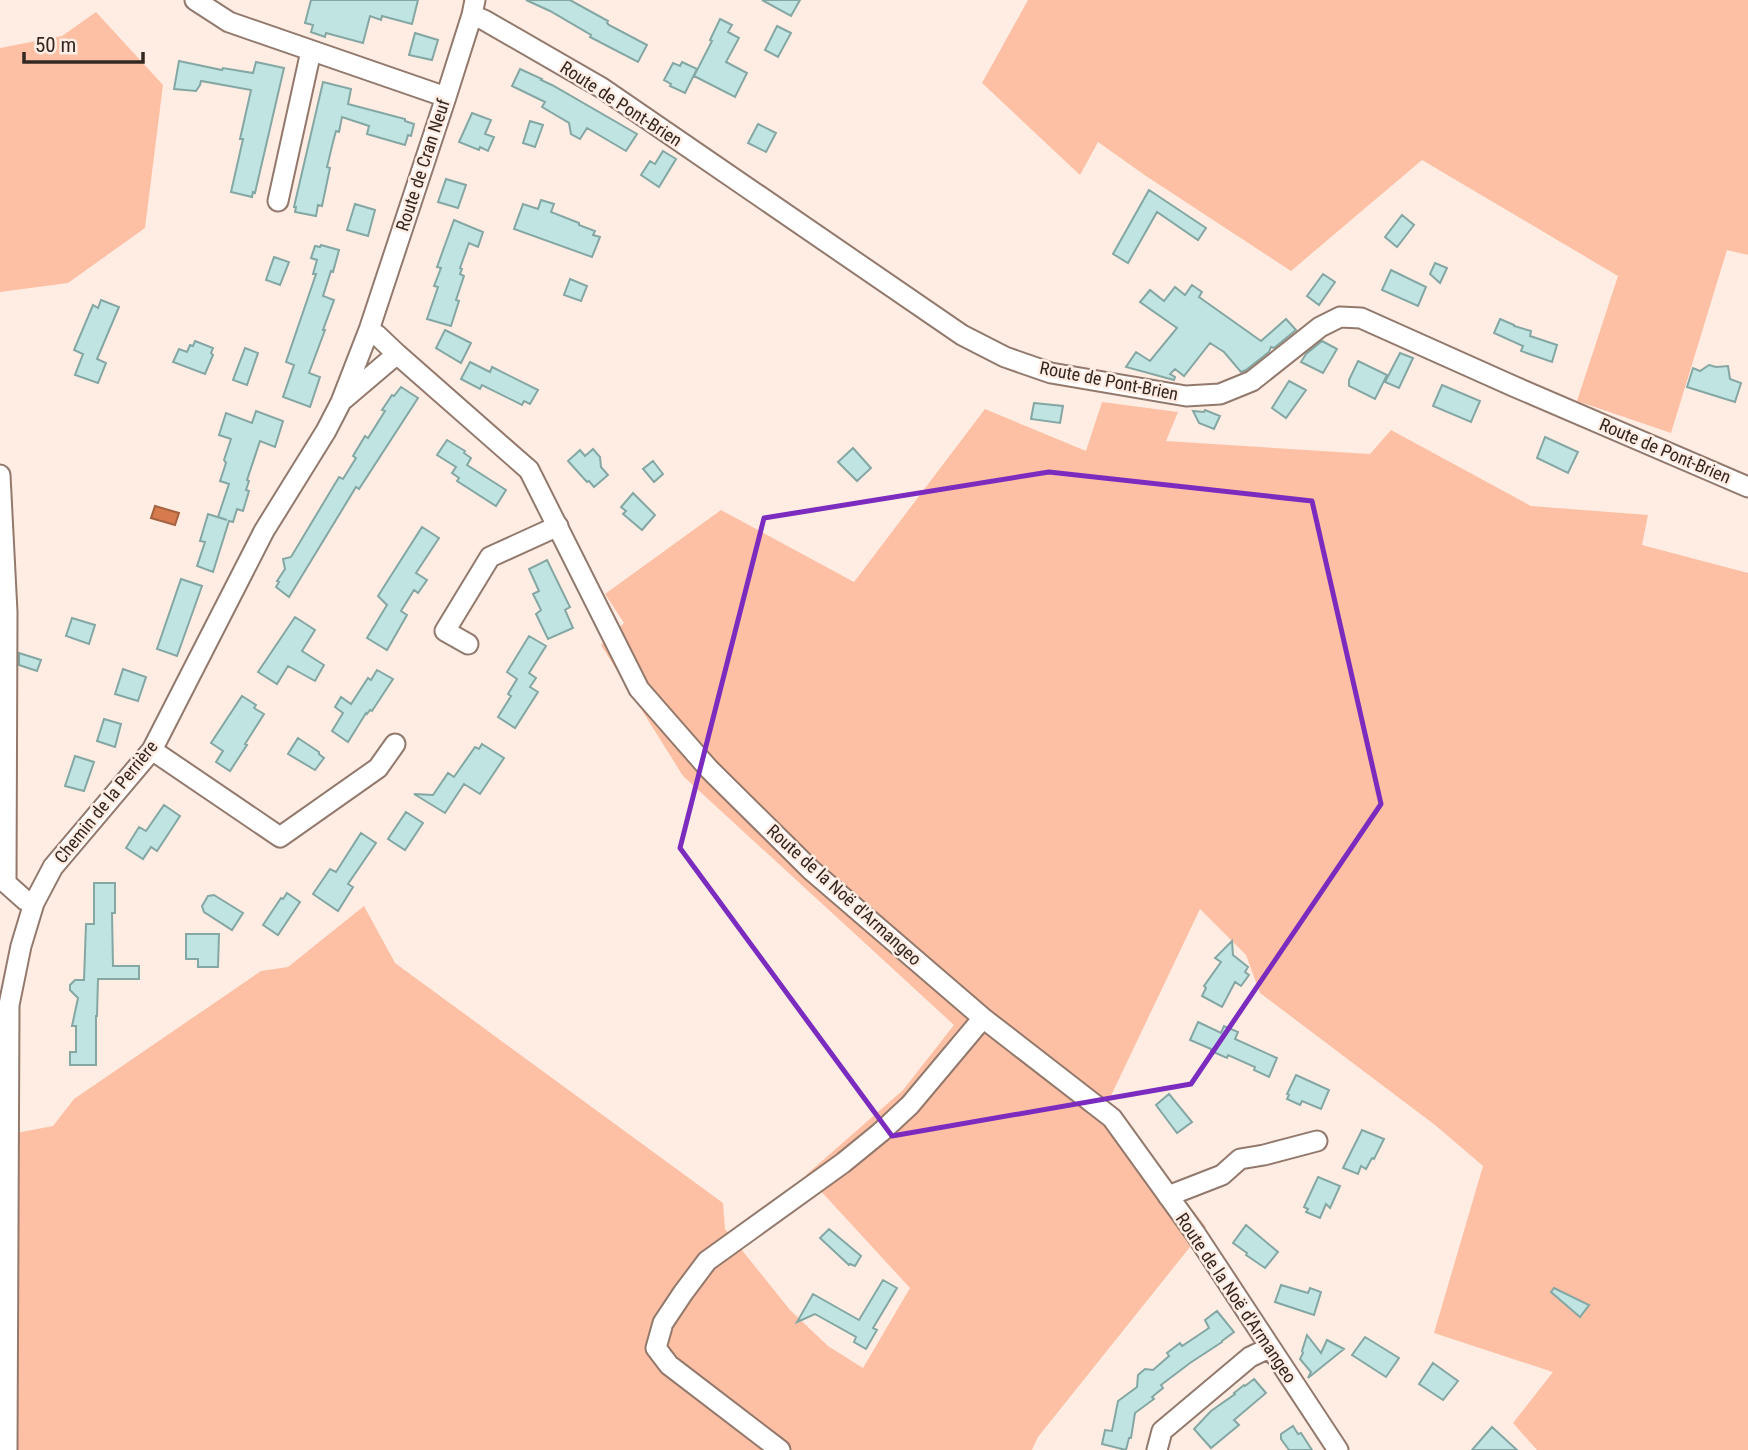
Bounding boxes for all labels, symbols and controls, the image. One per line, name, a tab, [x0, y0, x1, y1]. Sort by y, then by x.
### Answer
scale bar	[24, 21, 144, 65]
text: 50 m	[35, 33, 76, 57]
street label: Route de Pont-Brien	[557, 56, 686, 151]
street label: Route de Cran Neuf	[391, 96, 454, 233]
street label: Route de Pont-Brien	[1038, 357, 1180, 404]
street label: Route de Pont-Brien	[1596, 413, 1734, 488]
street label: Chemin de la Perrière	[50, 736, 162, 867]
street label: Route de la Noë d'Armangeo	[763, 820, 926, 969]
street label: Route de la Noë d'Armangeo	[1172, 1209, 1301, 1387]

